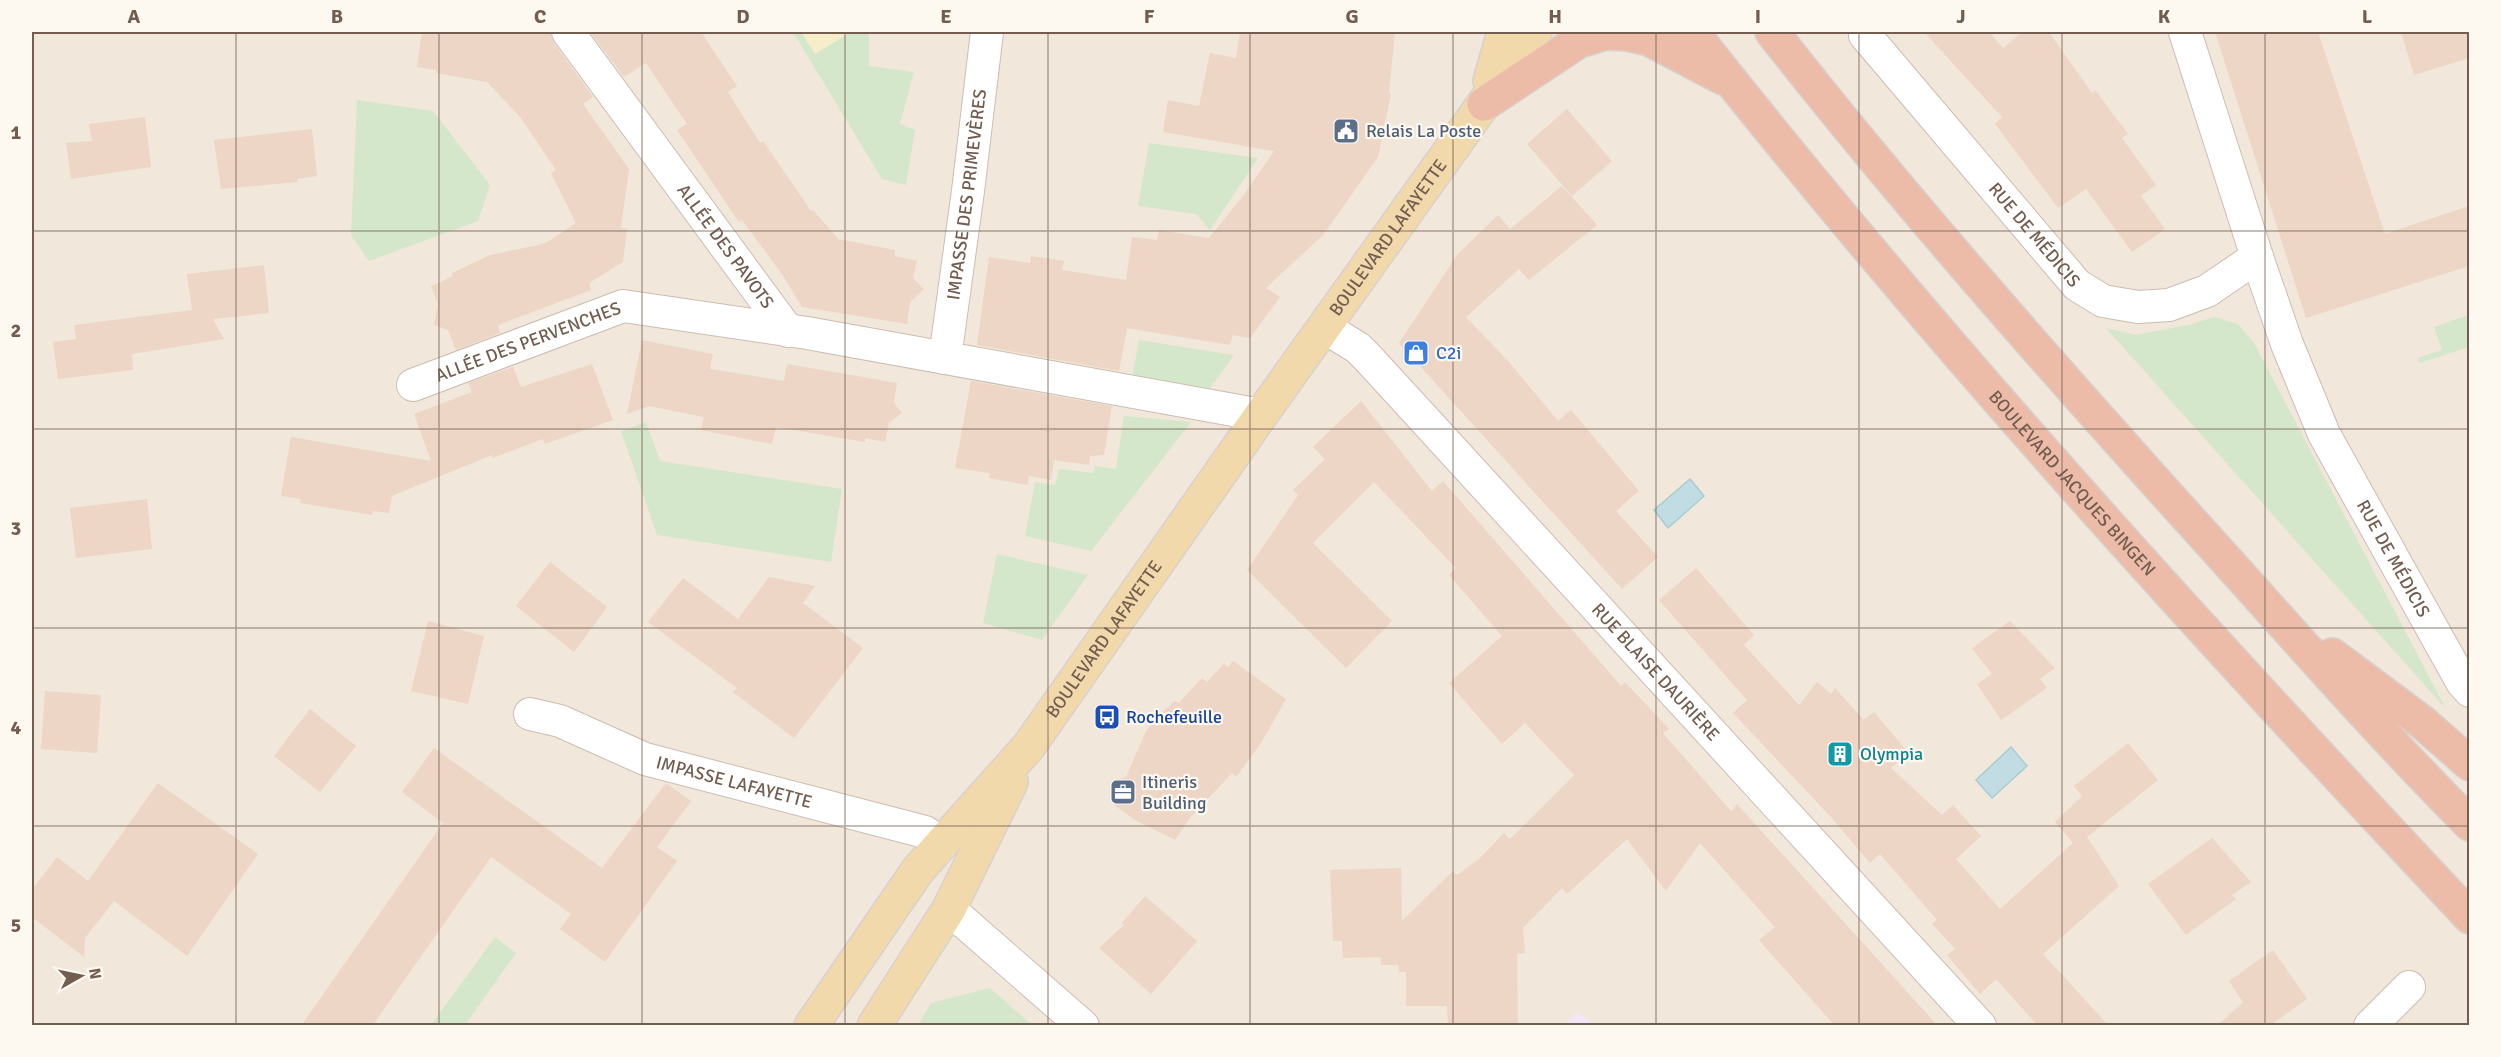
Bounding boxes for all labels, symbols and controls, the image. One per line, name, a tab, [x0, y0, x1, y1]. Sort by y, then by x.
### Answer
text: A	[128, 4, 141, 29]
text: B	[331, 4, 343, 29]
text: C	[534, 4, 546, 29]
text: D	[736, 4, 750, 29]
text: E	[940, 4, 952, 29]
text: F	[1144, 4, 1155, 29]
text: G	[1345, 4, 1359, 29]
text: H	[1548, 4, 1562, 29]
text: I	[1755, 4, 1761, 29]
text: J	[1956, 4, 1966, 29]
text: K	[2158, 4, 2171, 29]
text: L	[2362, 4, 2373, 29]
street label: IMPASSE DES PRIMEVÈRES	[942, 88, 991, 301]
public building icon: Relais La Poste	[1331, 116, 1361, 146]
text: 1	[11, 120, 22, 145]
place label: Relais La Poste	[1366, 120, 1481, 142]
street label: BOULEVARD LAFAYETTE	[1325, 155, 1451, 320]
street label: RUE DE MÉDICIS	[1984, 178, 2085, 292]
street label: ALLÉE DES PAVOTS	[673, 180, 779, 313]
street label: ALLÉE DES PERVENCHES	[432, 297, 624, 387]
text: 2	[11, 318, 21, 343]
shop icon: C2i	[1401, 338, 1431, 368]
place label: C2i	[1436, 342, 1461, 364]
street label: BOULEVARD JACQUES BINGEN	[1984, 386, 2160, 580]
street label: RUE DE MÉDICIS	[2352, 496, 2435, 621]
text: 3	[11, 516, 21, 541]
street label: BOULEVARD LAFAYETTE	[1041, 556, 1167, 722]
street label: RUE BLAISE DAURIÈRE	[1587, 599, 1724, 745]
bus stop icon: Rochefeuille	[1092, 702, 1122, 732]
place label: Rochefeuille	[1126, 706, 1222, 728]
text: 4	[11, 715, 22, 740]
building icon: Olympia	[1825, 739, 1855, 769]
place label: Olympia	[1860, 743, 1923, 765]
street label: IMPASSE LAFAYETTE	[654, 751, 815, 813]
place label: Itineris Building	[1142, 771, 1206, 814]
office icon: Itineris Building	[1108, 777, 1138, 807]
text: 5	[11, 913, 21, 938]
north arrow	[51, 946, 111, 1006]
text: N	[84, 967, 106, 981]

